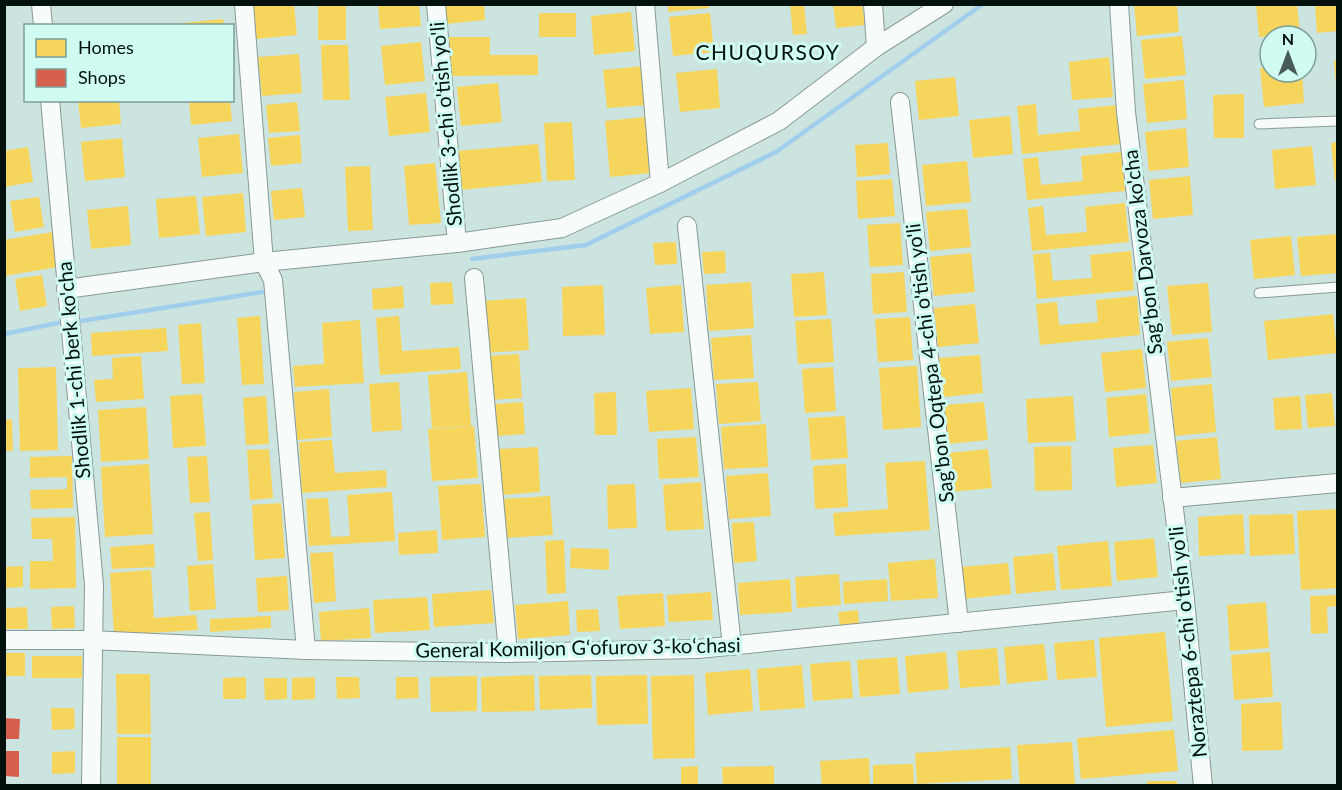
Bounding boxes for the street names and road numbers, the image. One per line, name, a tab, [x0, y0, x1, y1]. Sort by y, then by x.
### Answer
street label: Shodlik 3-chi o'tish yo'li	[424, 21, 466, 227]
street label: Sag'bon Darvoza ko'cha	[1118, 148, 1166, 356]
street label: Sag'bon Oqtepa 4-chi o'tish yo'li	[900, 222, 958, 504]
street label: Shodlik 1-chi berk ko'cha	[52, 260, 94, 480]
street label: Noraztepa 6-chi o'tish yo'li	[1163, 525, 1211, 759]
street label: General Komiljon Gʻofurov 3-koʻchasi	[415, 632, 741, 662]

